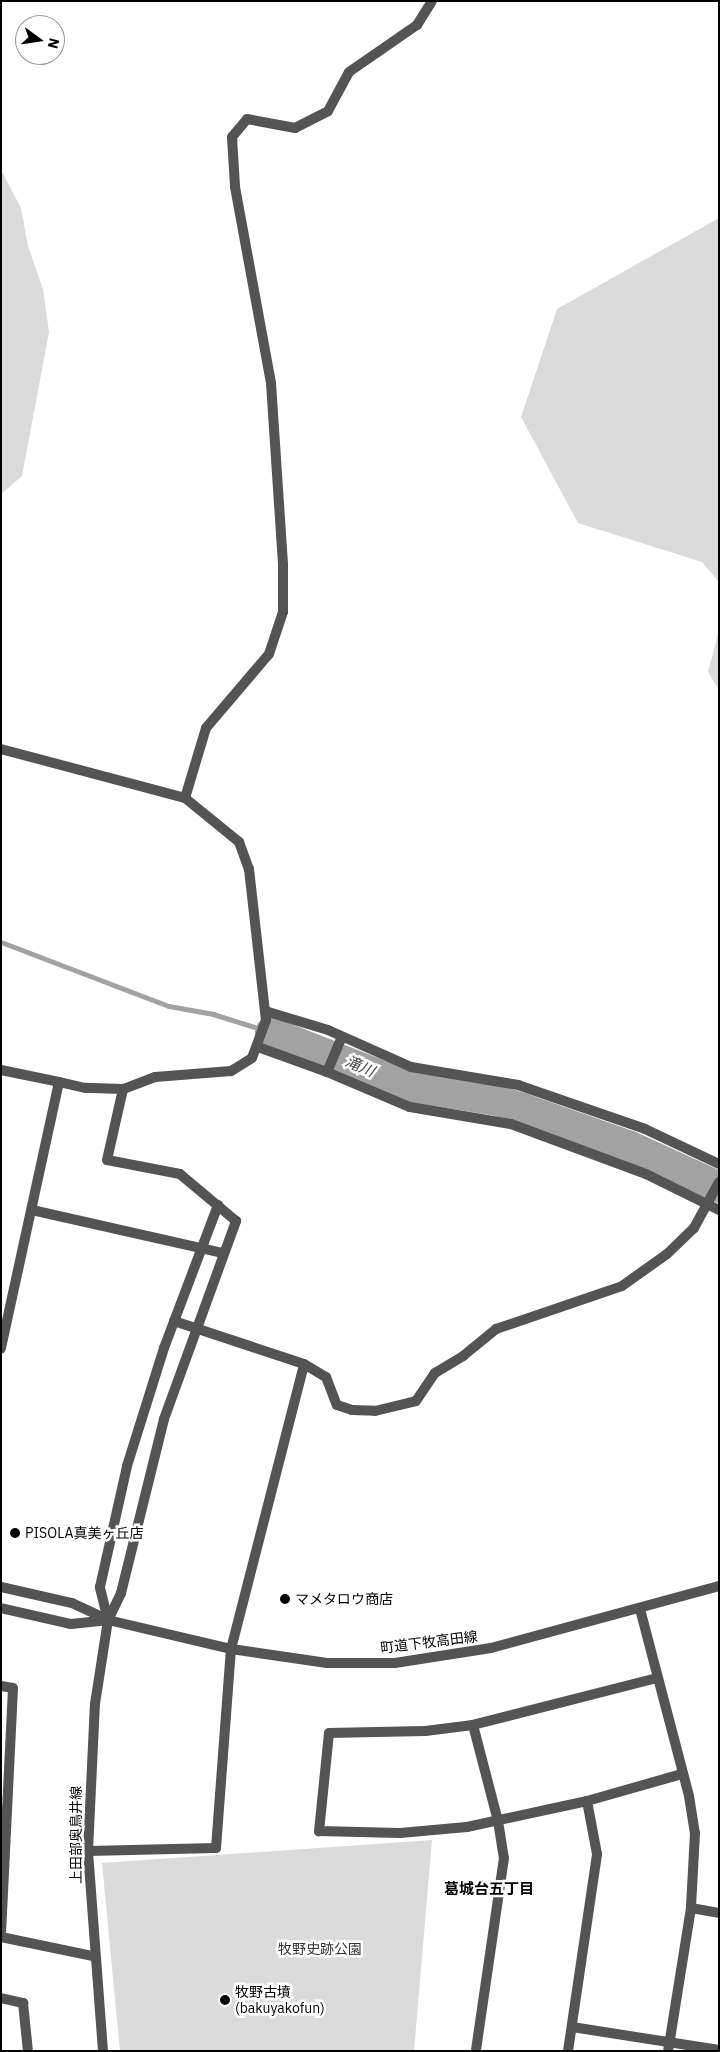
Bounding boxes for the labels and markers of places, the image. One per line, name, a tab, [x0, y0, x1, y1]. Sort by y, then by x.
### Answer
place label: PISOLA真美ヶ丘店	[25, 1525, 143, 1541]
marker: PISOLA真美ヶ丘店	[9, 1527, 21, 1539]
place label: マメタロウ商店	[295, 1591, 393, 1607]
marker: マメタロウ商店	[279, 1593, 291, 1605]
place label: 牧野古墳 (bakuyakofun)	[235, 1984, 325, 2016]
marker: 牧野古墳 (bakuyakofun)	[219, 1994, 231, 2006]

